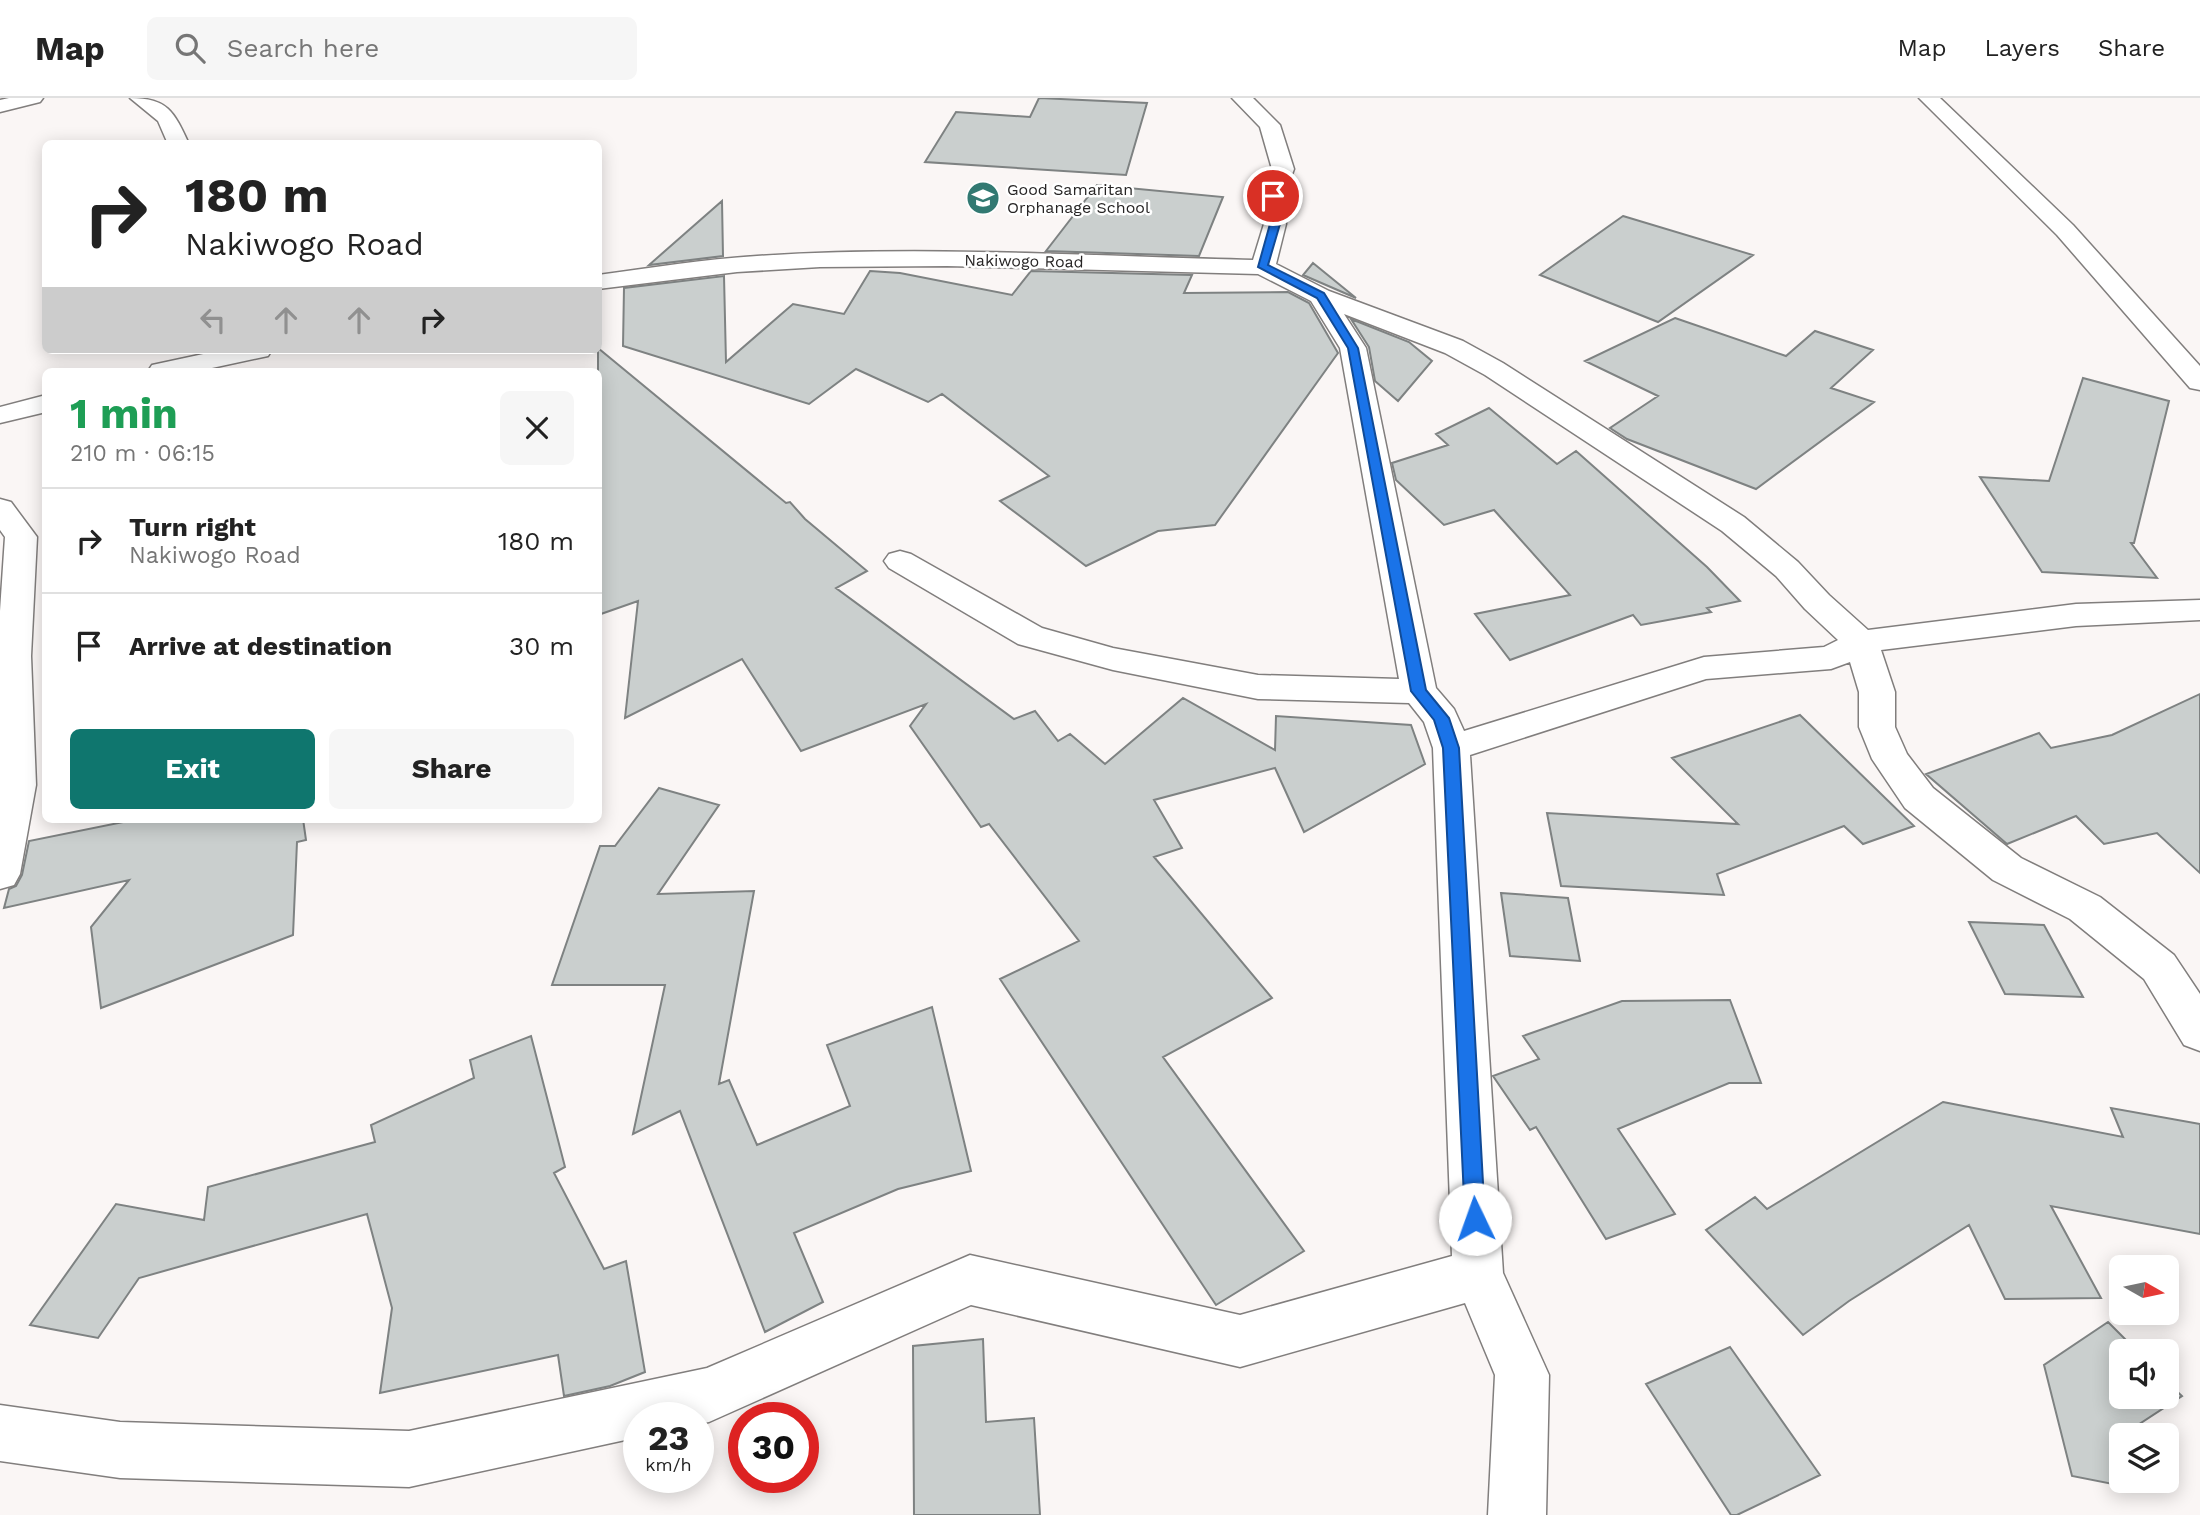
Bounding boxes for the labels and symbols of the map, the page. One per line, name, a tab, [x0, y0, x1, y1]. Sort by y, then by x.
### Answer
pin	[1243, 166, 1303, 226]
school or university icon: Good Samaritan Orphanage School	[964, 179, 1002, 217]
place label: Good Samaritan Orphanage School	[1007, 180, 1150, 217]
street label: Nakiwogo Road	[964, 250, 1084, 272]
position arrow	[1438, 1182, 1512, 1256]
north arrow	[2109, 1255, 2179, 1325]
speed limit sign: 30	[728, 1402, 819, 1493]

